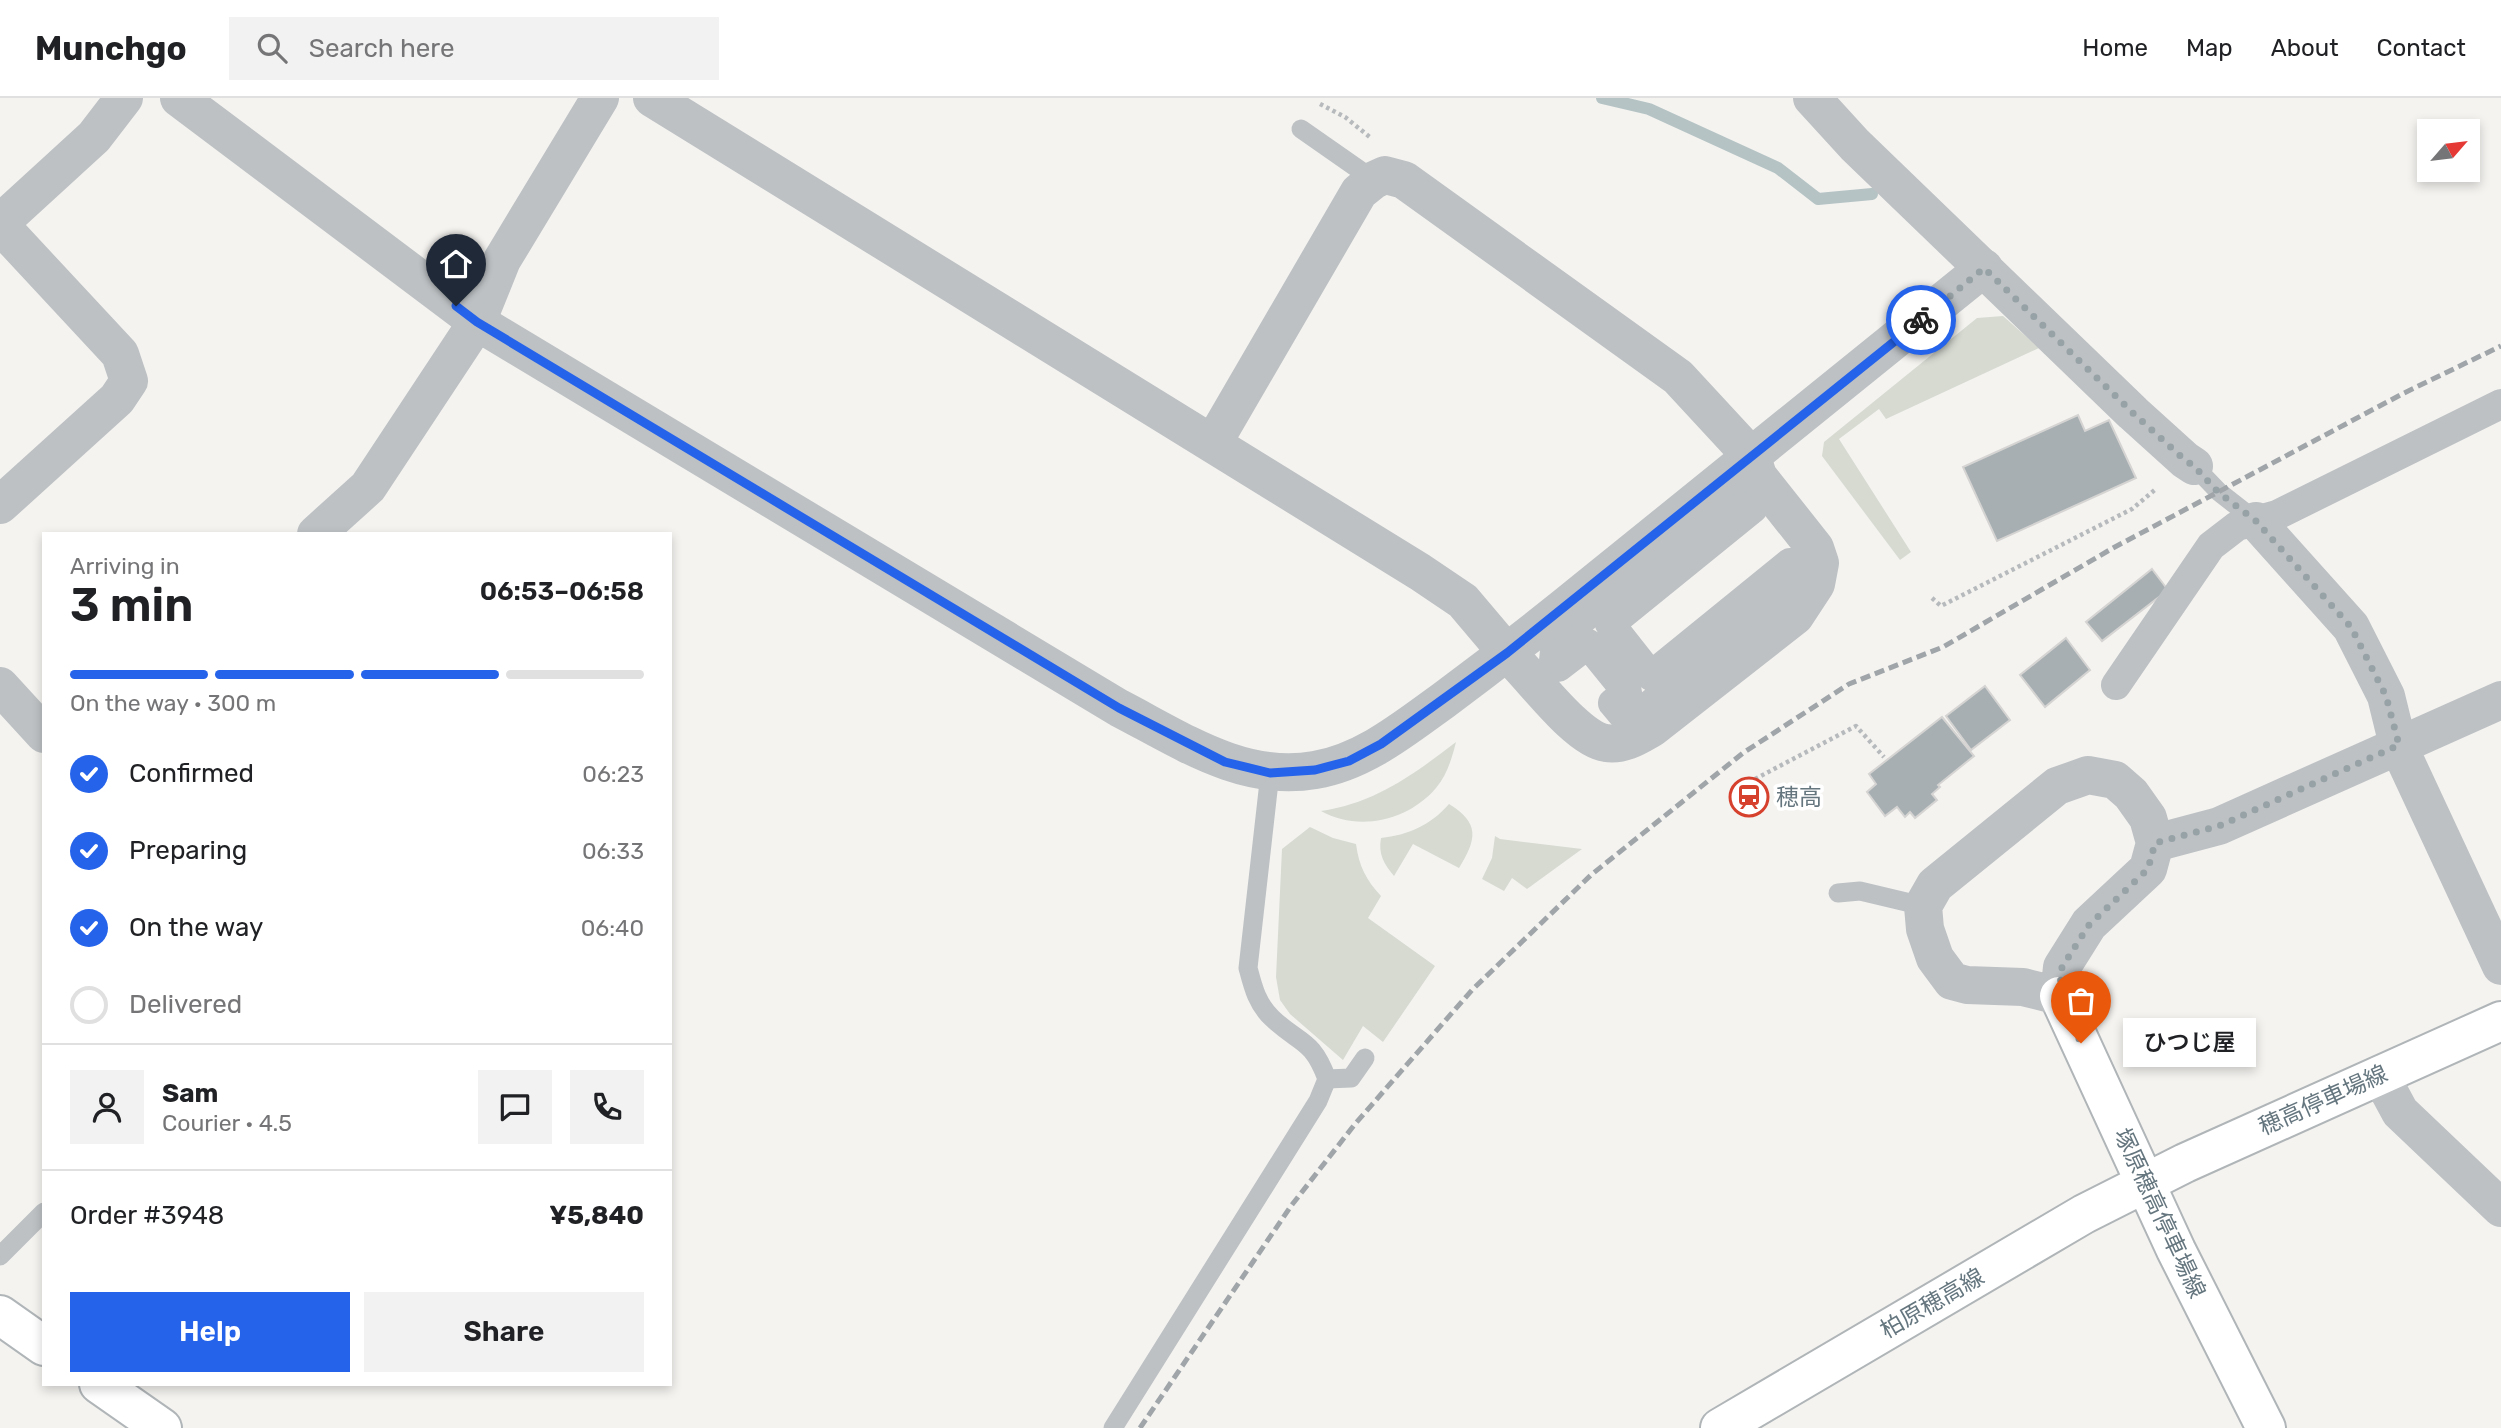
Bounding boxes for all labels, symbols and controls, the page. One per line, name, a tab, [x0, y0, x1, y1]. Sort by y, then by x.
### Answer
search box	[229, 17, 719, 80]
text: Munchgo	[35, 29, 187, 68]
icon: search	[253, 29, 291, 67]
text: Search here	[309, 33, 455, 64]
text: Home	[2082, 34, 2148, 62]
text: Map	[2186, 34, 2233, 62]
text: About	[2271, 34, 2339, 62]
text: Contact	[2377, 34, 2466, 62]
north arrow	[2417, 119, 2480, 182]
map controls	[2417, 119, 2480, 182]
pin	[426, 234, 486, 306]
icon: home	[437, 245, 475, 283]
courier	[1886, 285, 1956, 355]
icon: bike	[1902, 301, 1940, 339]
text: Arriving in	[70, 552, 180, 580]
text: 06:53–06:58	[480, 576, 644, 607]
text: 3 min	[70, 578, 193, 633]
text: On the way · 300 m	[70, 689, 276, 717]
icon: check	[70, 755, 108, 793]
text: Confirmed	[129, 758, 254, 789]
text: 06:23	[582, 760, 644, 788]
station icon: 穂高	[1728, 776, 1770, 818]
place label: 穂高	[1776, 783, 1822, 811]
icon: check	[70, 832, 108, 870]
text: Preparing	[129, 835, 247, 866]
text: 06:33	[582, 837, 644, 865]
icon: check	[70, 909, 108, 947]
text: On the way	[129, 912, 263, 943]
text: 06:40	[581, 914, 644, 942]
pin	[2051, 971, 2111, 1043]
icon: bag	[2062, 982, 2100, 1020]
text: Delivered	[129, 989, 242, 1020]
callout: ひつじ屋	[2123, 1018, 2256, 1068]
text: ひつじ屋	[2144, 1028, 2236, 1056]
street label: 穂高停車場線	[2254, 1059, 2392, 1141]
button: person	[70, 1070, 144, 1144]
button: chat	[478, 1070, 552, 1144]
button: phone	[570, 1070, 644, 1144]
text: Sam	[162, 1078, 218, 1109]
text: Courier · 4.5	[162, 1109, 292, 1137]
street label: 塚原穂高停車場線	[2108, 1124, 2212, 1302]
text: Order #3948	[70, 1200, 224, 1231]
text: ¥5,840	[549, 1200, 644, 1231]
street label: 柏原穂高線	[1875, 1262, 1989, 1344]
button: Help	[70, 1292, 350, 1372]
button: Share	[364, 1292, 644, 1372]

